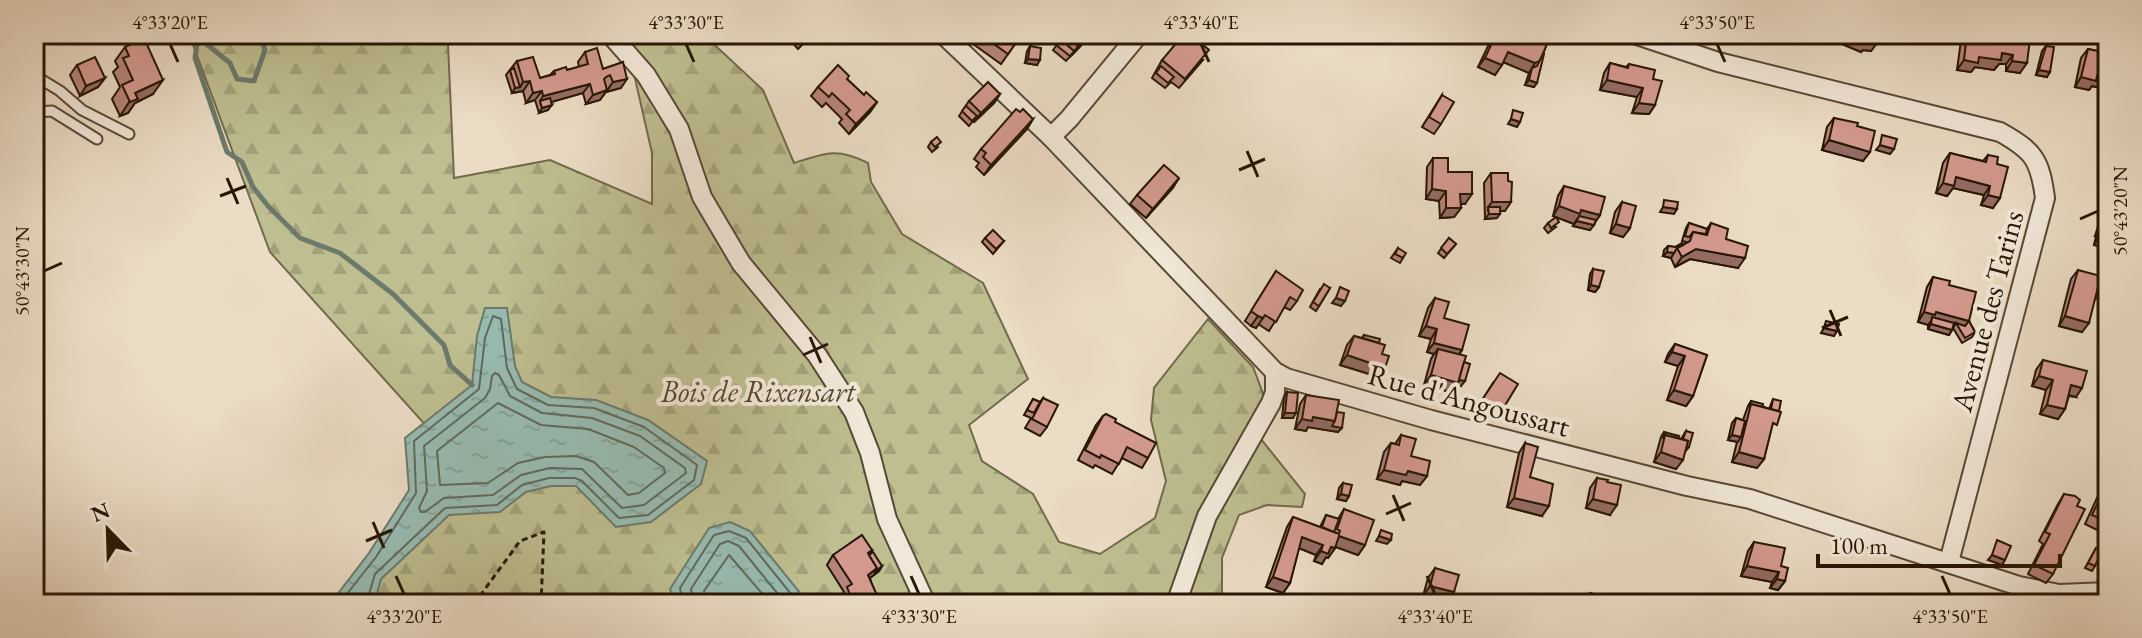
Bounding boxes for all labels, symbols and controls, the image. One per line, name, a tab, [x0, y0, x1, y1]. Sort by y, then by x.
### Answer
text: 4°33'20"E	[132, 9, 208, 35]
text: 4°33'30"E	[648, 9, 724, 35]
text: 4°33'40"E	[1163, 9, 1239, 35]
text: 4°33'50"E	[1679, 9, 1755, 35]
text: 50°43'20"N	[2107, 166, 2133, 256]
street label: Avenue des Tarins	[1941, 206, 2033, 417]
text: 50°43'30"N	[9, 226, 35, 316]
street label: Rue d'Angoussart	[1364, 354, 1575, 446]
park label: Bois de Rixensart	[660, 372, 856, 411]
north arrow	[68, 490, 148, 570]
text: N	[87, 495, 114, 529]
scale bar	[1818, 518, 2060, 568]
text: 100 m	[1830, 530, 1888, 561]
text: 4°33'20"E	[366, 603, 442, 629]
text: 4°33'30"E	[881, 603, 957, 629]
text: 4°33'40"E	[1397, 603, 1473, 629]
text: 4°33'50"E	[1912, 603, 1988, 629]

